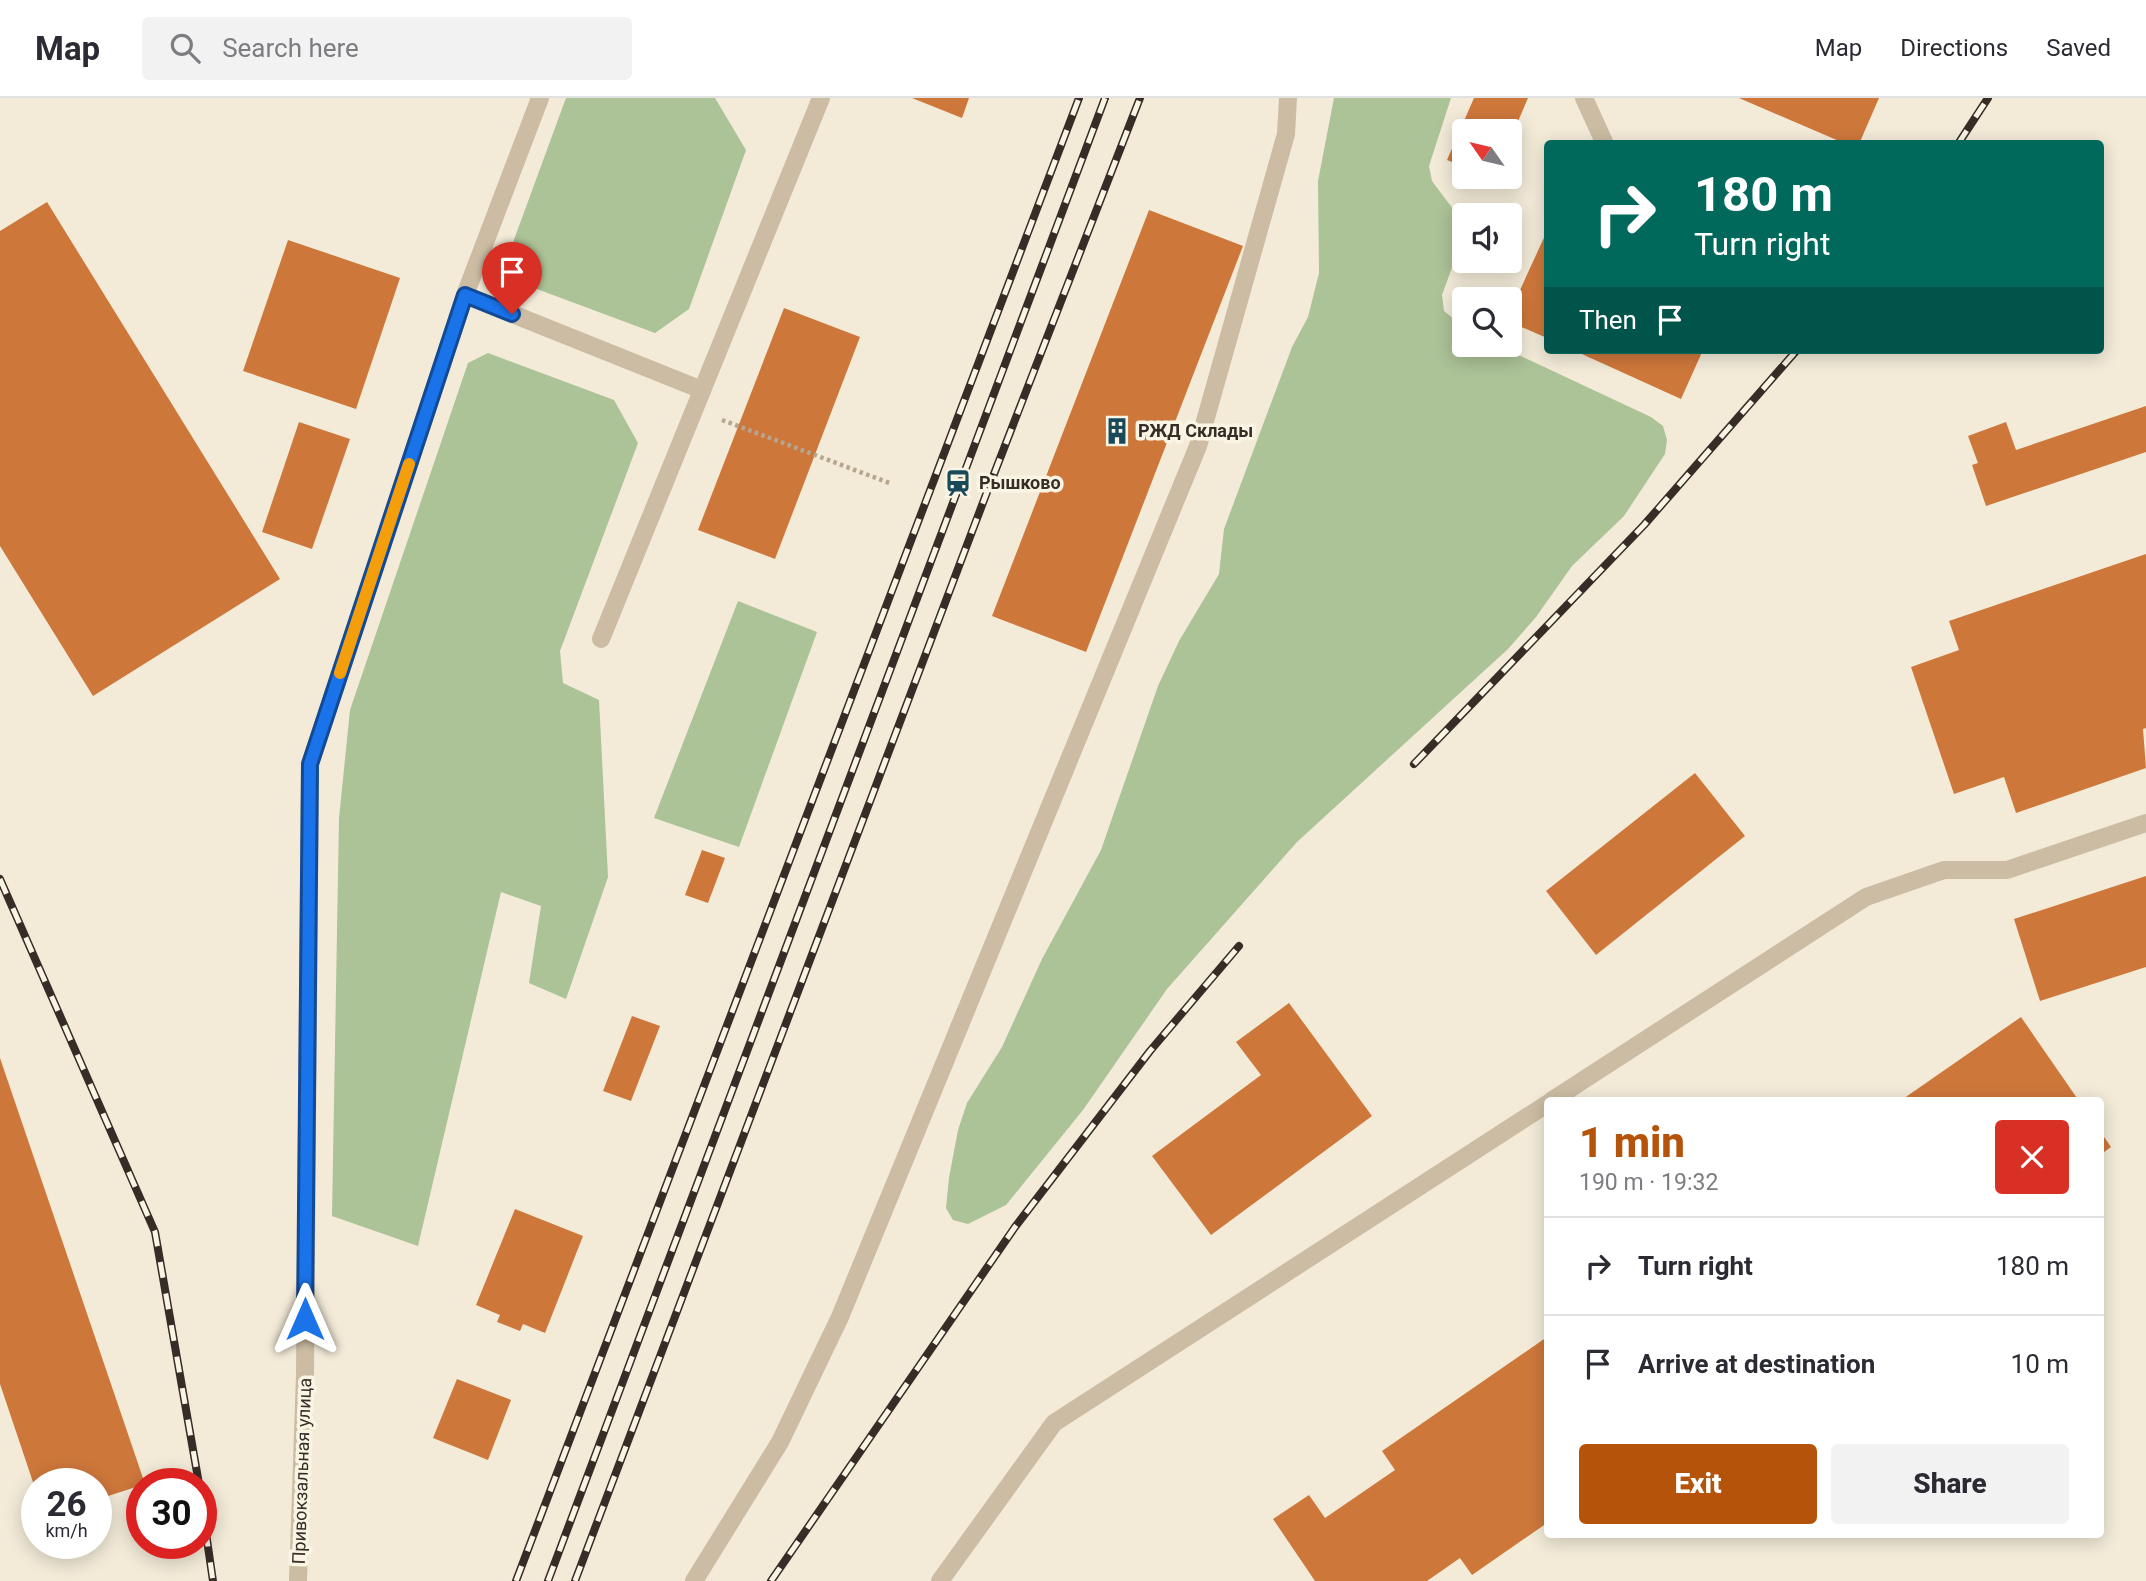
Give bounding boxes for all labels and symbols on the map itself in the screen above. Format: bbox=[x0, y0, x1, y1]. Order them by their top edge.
north arrow bbox=[1452, 119, 1522, 189]
pin bbox=[482, 242, 542, 314]
building icon: РЖД Склады bbox=[1102, 416, 1132, 446]
place label: РЖД Склады bbox=[1138, 420, 1253, 441]
station icon: Рышково bbox=[943, 468, 973, 498]
place label: Рышково bbox=[979, 472, 1061, 493]
position arrow bbox=[268, 1282, 342, 1356]
street label: Привокзальная улица bbox=[288, 1377, 315, 1565]
speed limit sign: 30 bbox=[126, 1468, 217, 1559]

